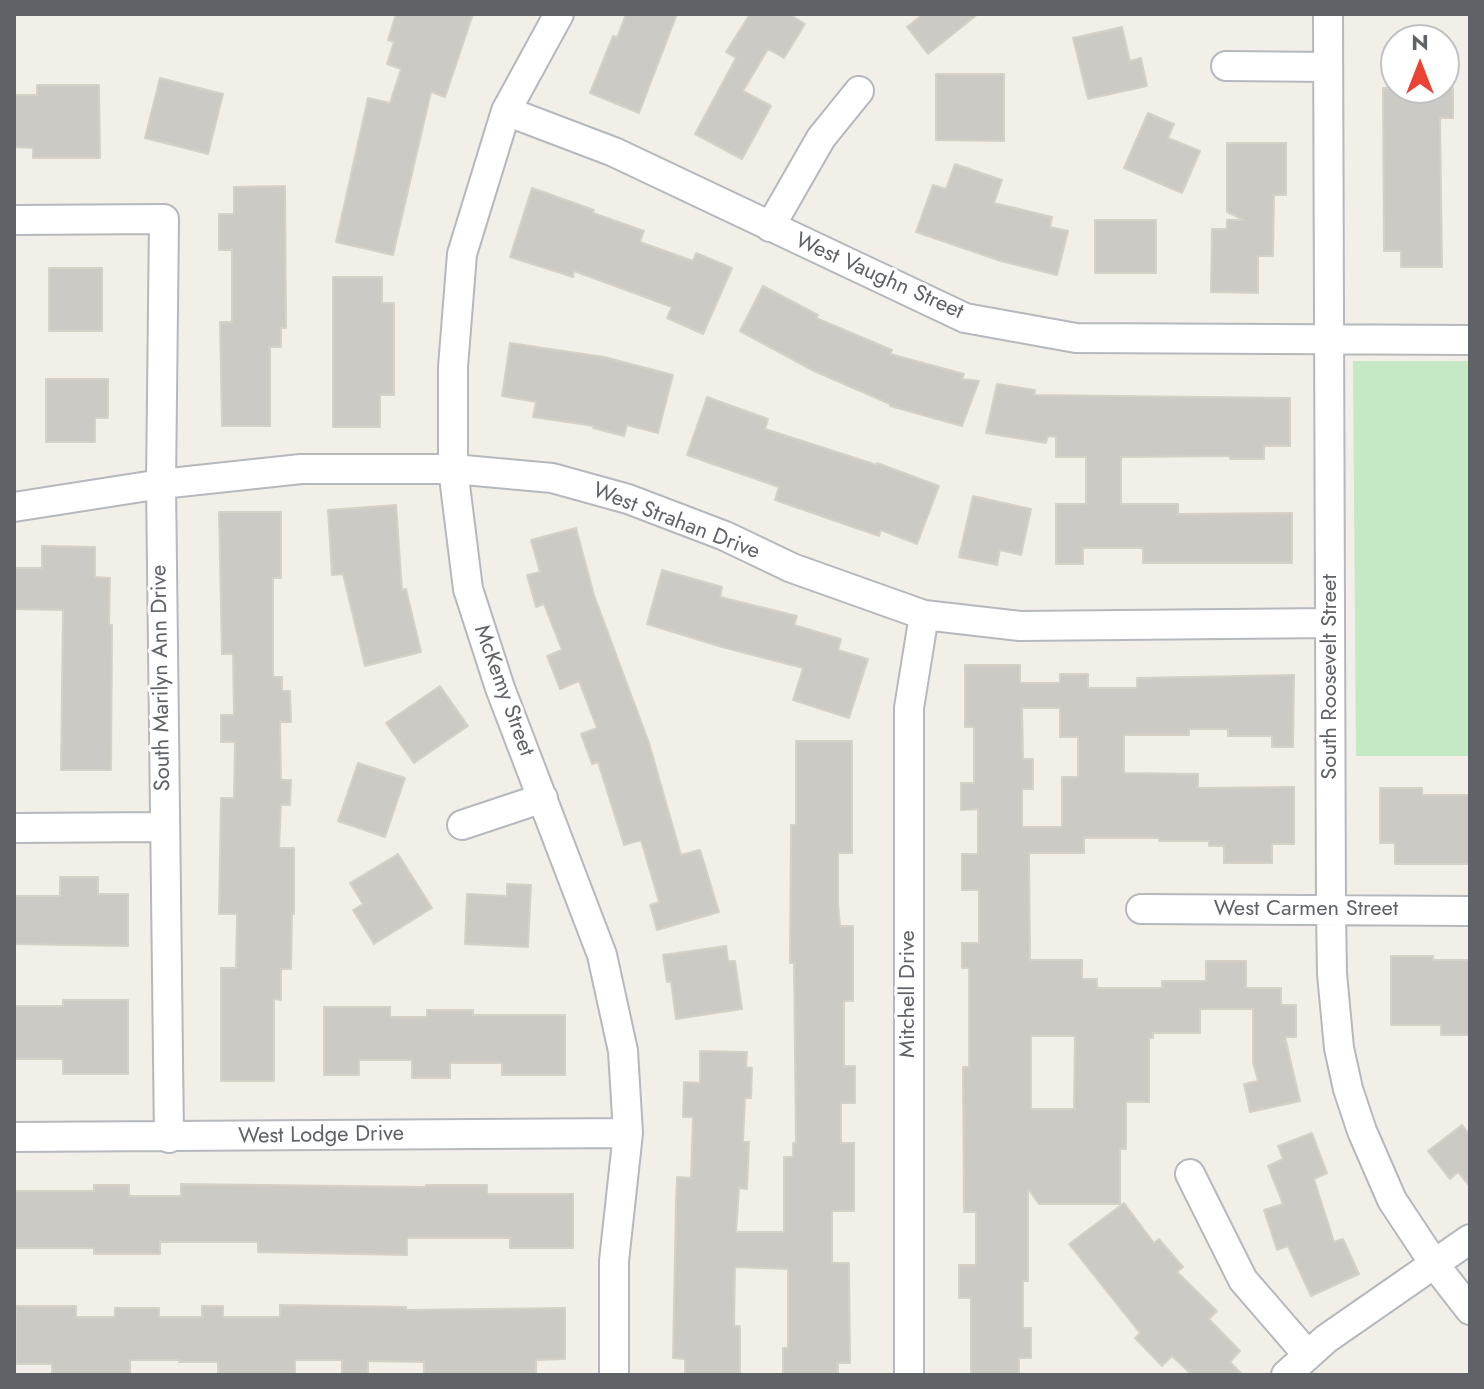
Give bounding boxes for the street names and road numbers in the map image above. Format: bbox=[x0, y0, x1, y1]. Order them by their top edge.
street label: West Vaughn Street bbox=[791, 228, 967, 326]
street label: West Strahan Drive bbox=[589, 478, 763, 566]
street label: South Marilyn Ann Drive bbox=[147, 564, 177, 792]
street label: South Roosevelt Street bbox=[1318, 574, 1344, 780]
street label: McKemy Street bbox=[467, 622, 539, 760]
street label: West Carmen Street bbox=[1214, 897, 1398, 923]
street label: Mitchell Drive bbox=[896, 930, 922, 1058]
street label: West Lodge Drive bbox=[238, 1121, 404, 1151]

